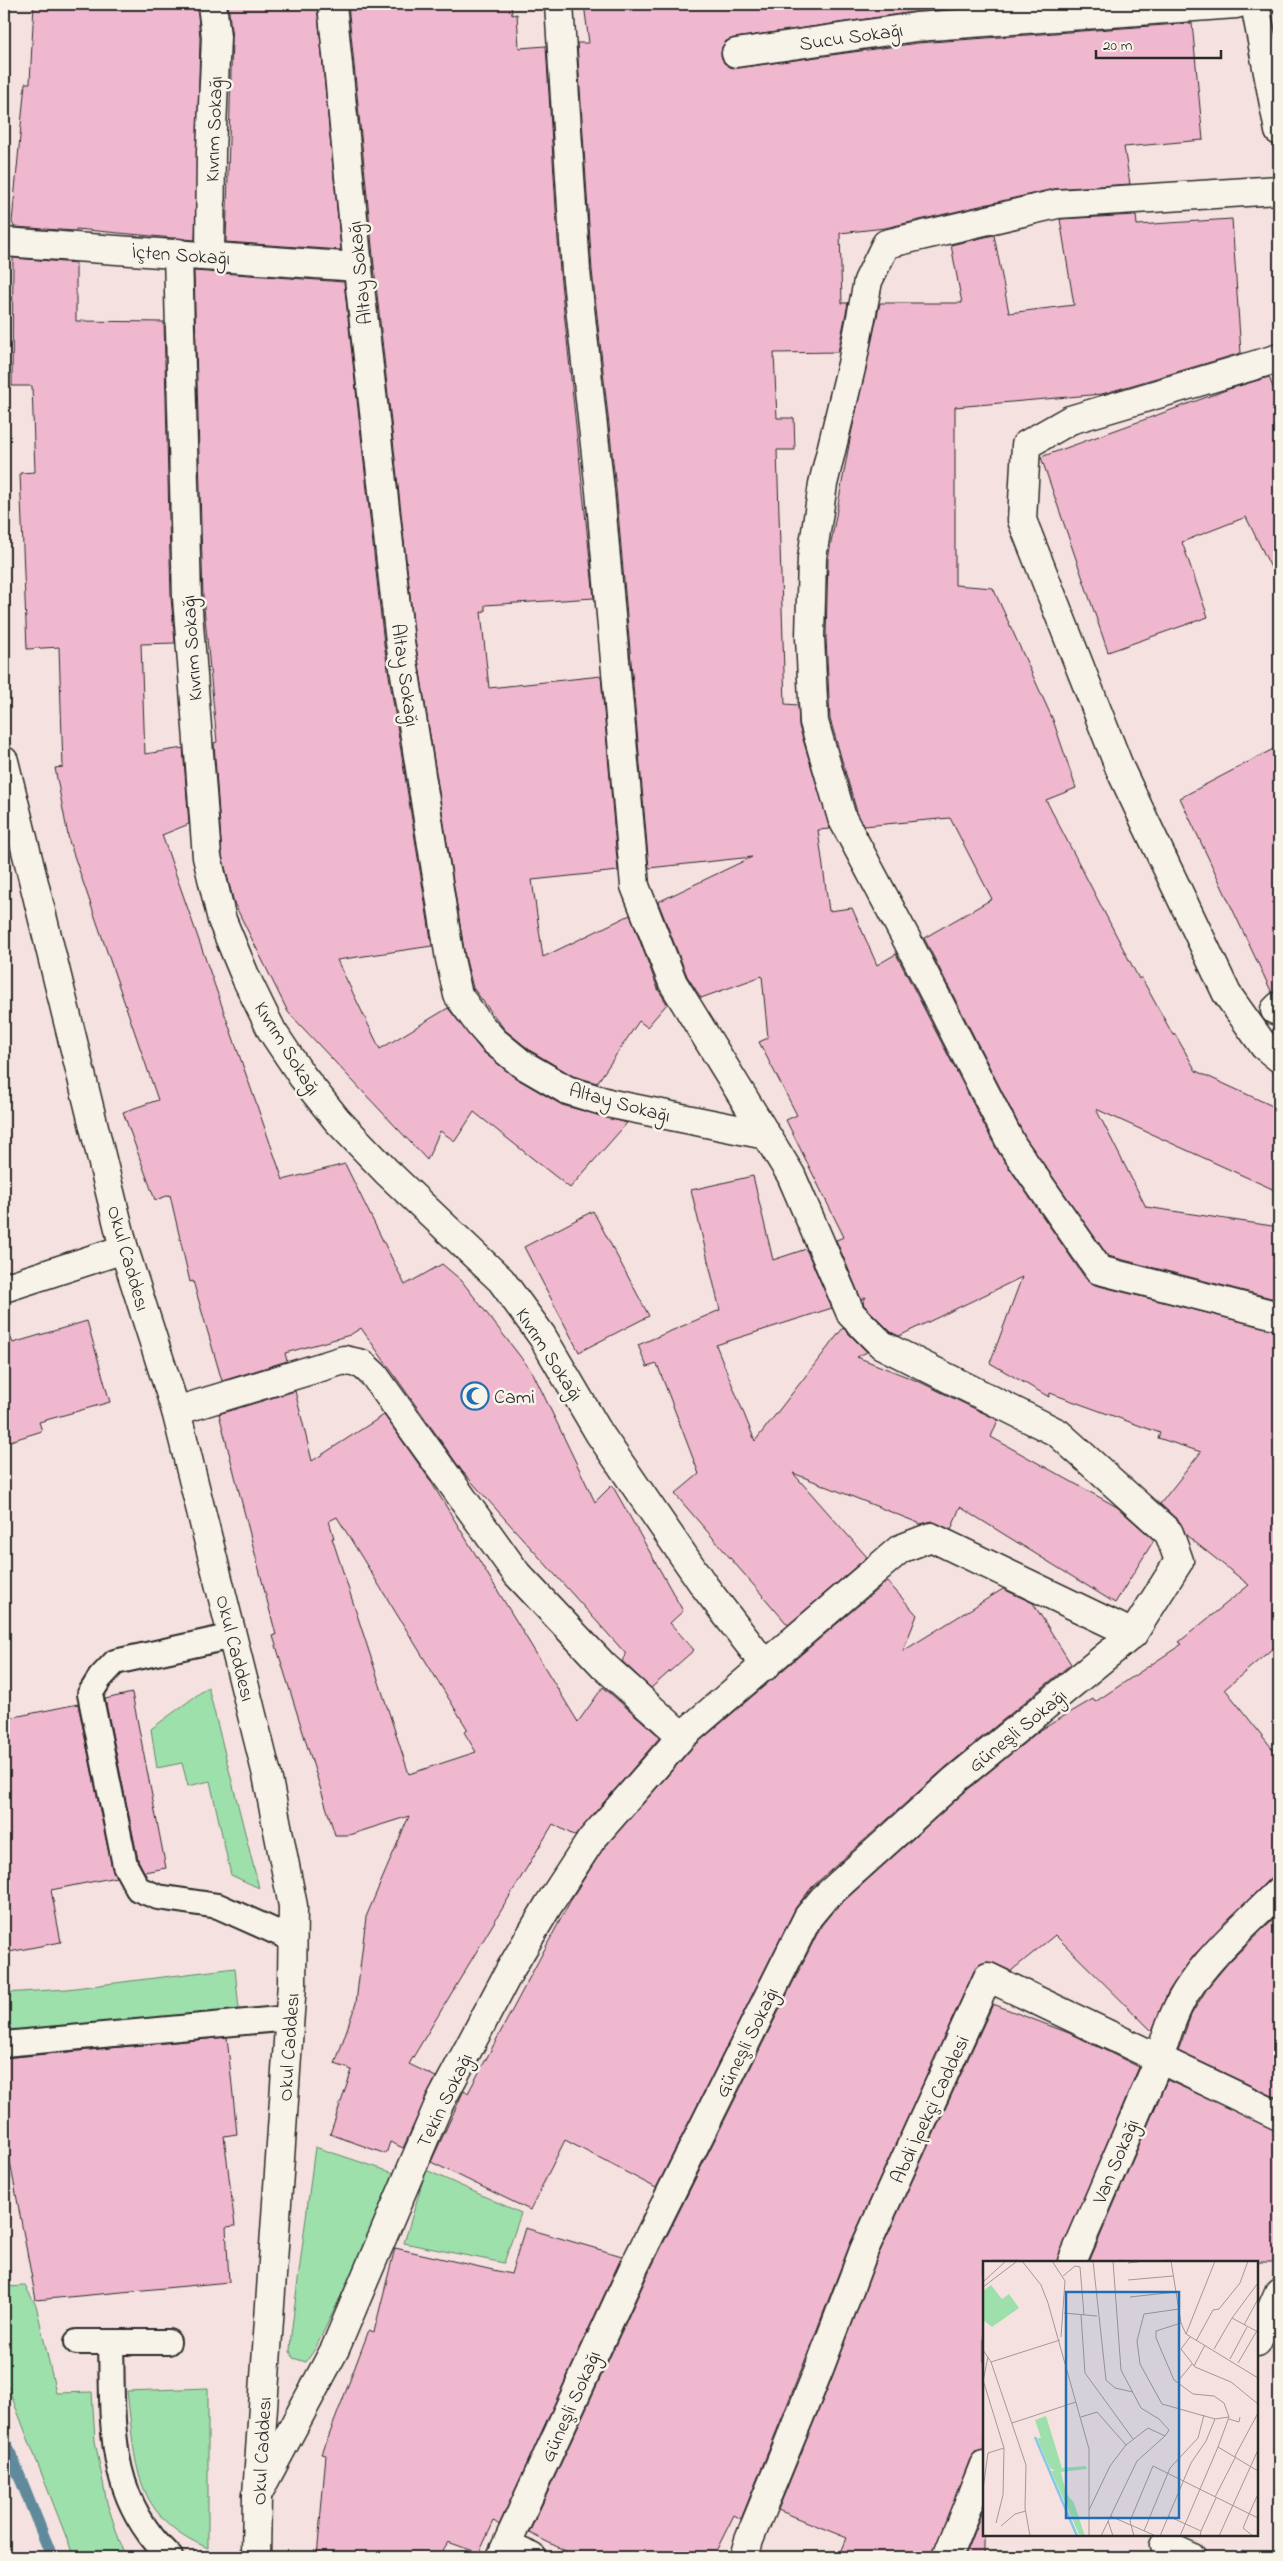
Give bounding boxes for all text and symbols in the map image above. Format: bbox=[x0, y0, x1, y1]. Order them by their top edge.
street label: Sucu Sokağı bbox=[798, 17, 905, 61]
scale bar bbox=[1096, 28, 1220, 60]
text: 20 m bbox=[1103, 35, 1133, 57]
street label: Kıvrım Sokağı bbox=[199, 76, 233, 183]
street label: Altay Sokağı bbox=[342, 219, 382, 326]
street label: İçten Sokağı bbox=[130, 239, 231, 275]
street label: Kıvrım Sokağı bbox=[175, 594, 213, 702]
street label: Altay Sokağı bbox=[381, 622, 425, 729]
street label: Kıvrım Sokağı bbox=[245, 997, 326, 1103]
street label: Altay Sokağı bbox=[565, 1077, 673, 1133]
street label: Okul Caddesı bbox=[98, 1202, 156, 1315]
street label: Kıvrım Sokağı bbox=[506, 1303, 589, 1408]
mosque icon: Cami bbox=[460, 1381, 490, 1411]
place label: Cami bbox=[494, 1384, 535, 1413]
street label: Okul Caddesı bbox=[206, 1592, 261, 1705]
street label: Güneşli Sokağı bbox=[963, 1683, 1075, 1782]
street label: Güneşli Sokağı bbox=[709, 1983, 788, 2104]
street label: Okul Caddesı bbox=[272, 1992, 309, 2102]
street label: Abdi İpekçi Caddesi bbox=[884, 2031, 978, 2189]
street label: Tekin Sokağı bbox=[411, 2049, 483, 2154]
street label: Van Sokağı bbox=[1086, 2115, 1149, 2210]
inset map bbox=[983, 2261, 1258, 2536]
street label: Güneşli Sokağı bbox=[535, 2346, 611, 2468]
street label: Okul Caddesı bbox=[246, 2396, 281, 2506]

